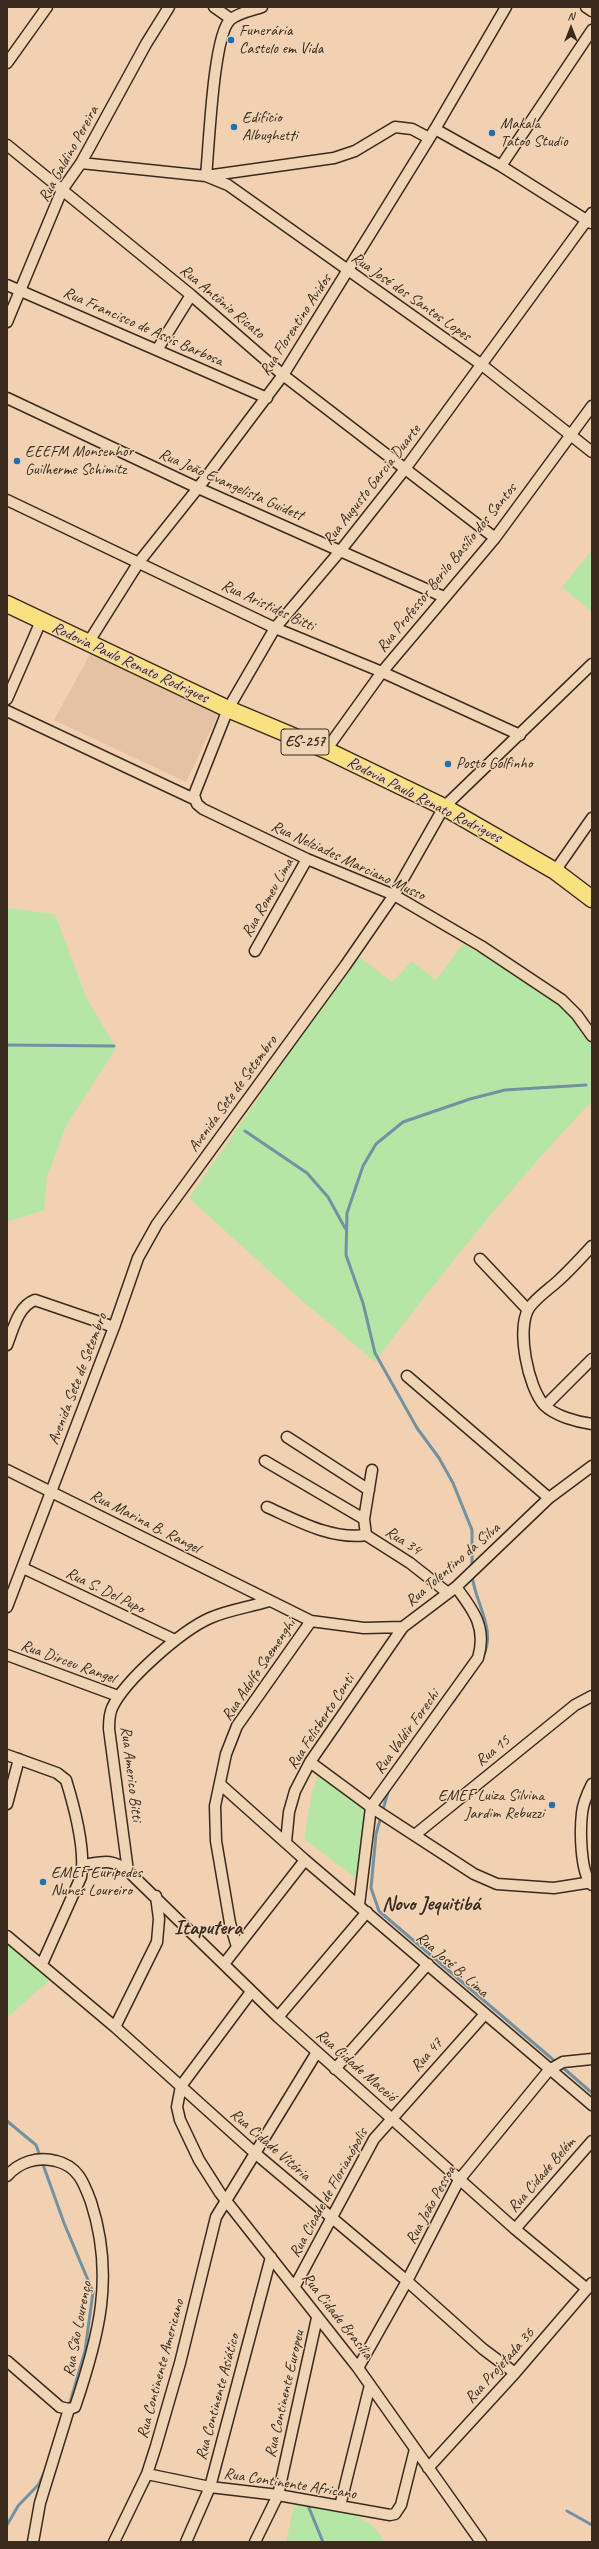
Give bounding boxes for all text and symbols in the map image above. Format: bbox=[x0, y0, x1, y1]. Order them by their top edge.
north arrow bbox=[551, 8, 591, 48]
text: N bbox=[568, 9, 574, 23]
place label: Funerária Castelo em Vida bbox=[239, 21, 323, 59]
marker: Funerária Castelo em Vida bbox=[226, 35, 236, 45]
street label: Rua Galdino Pereira bbox=[35, 103, 103, 205]
place label: Edifício Albughetti bbox=[242, 108, 298, 146]
place label: Makala Tatoo Studio bbox=[500, 114, 568, 152]
marker: Edifício Albughetti bbox=[229, 122, 239, 132]
marker: Makala Tatoo Studio bbox=[487, 128, 497, 138]
street label: Rua José dos Santos Lopes bbox=[347, 248, 475, 346]
street label: Rua Antônio Ricato bbox=[176, 261, 268, 343]
street label: Rua Florentino Avidos bbox=[256, 271, 336, 379]
street label: Rua Francisco de Assis Barbosa bbox=[60, 283, 226, 371]
street label: Rua Augusto Garcia Duarte bbox=[319, 421, 425, 549]
place label: EEEFM Monsenhor Guilherme Schimitz bbox=[25, 442, 133, 480]
street label: Rua João Evangelista Guidett bbox=[156, 445, 306, 525]
marker: EEEFM Monsenhor Guilherme Schimitz bbox=[12, 456, 22, 466]
street label: Rua Professor Berilo Basílio dos Santos bbox=[373, 480, 521, 656]
street label: Rua Aristides Bitti bbox=[218, 576, 318, 636]
street label: Rodovia Paulo Renato Rodrigues bbox=[49, 618, 211, 708]
road number: ES-257 bbox=[281, 729, 329, 755]
street label: Rodovia Paulo Renato Rodrigues bbox=[344, 753, 504, 847]
place label: Posto Golfinho bbox=[456, 754, 532, 774]
marker: Posto Golfinho bbox=[443, 759, 453, 769]
street label: Rua Nelziades Marciano Musso bbox=[268, 817, 428, 905]
street label: Rua Romeu Lima bbox=[238, 855, 298, 941]
street label: Avenida Sete de Setembro bbox=[184, 1032, 282, 1156]
street label: Avenida Sete de Setembro bbox=[44, 1311, 112, 1447]
street label: Rua Marina B. Rangel bbox=[87, 1486, 203, 1558]
street label: Rua Tolentino da Silva bbox=[402, 1519, 504, 1611]
street label: Rua 34 bbox=[382, 1522, 424, 1560]
street label: Rua S. Del Pupo bbox=[63, 1564, 147, 1618]
street label: Rua Adolfo Saemenghi bbox=[218, 1616, 300, 1724]
street label: Rua Dirceu Rangel bbox=[18, 1636, 118, 1688]
street label: Rua Felisberto Conti bbox=[283, 1671, 359, 1773]
street label: Rua Valdir Forechi bbox=[370, 1686, 444, 1778]
street label: Rua Americo Bitti bbox=[116, 1725, 146, 1823]
street label: Rua 15 bbox=[472, 1731, 514, 1771]
place label: EMEF Luiza Silvina Jardim Rebuzzi bbox=[438, 1786, 544, 1824]
marker: EMEF Luiza Silvina Jardim Rebuzzi bbox=[547, 1800, 557, 1810]
place label: EMEF Eurípedes Nunes Loureiro bbox=[51, 1863, 142, 1901]
marker: EMEF Eurípedes Nunes Loureiro bbox=[38, 1877, 48, 1887]
district label: Novo Jequitibá bbox=[382, 1893, 480, 1917]
district label: Itaputera bbox=[174, 1917, 242, 1941]
street label: Rua José B. Lima bbox=[412, 1928, 492, 2002]
street label: Rua Cidade Maceió bbox=[312, 2026, 400, 2106]
street label: Rua 47 bbox=[407, 2034, 447, 2076]
street label: Rua Cidade Vitória bbox=[226, 2105, 314, 2185]
street label: Rua Cicade de Florianópolis bbox=[286, 2125, 372, 2261]
street label: Rua Cidade Belém bbox=[504, 2133, 580, 2217]
street label: Rua João Pessoa bbox=[402, 2162, 460, 2248]
street label: Rua Cidade Brasília bbox=[297, 2269, 377, 2363]
street label: Rua São Lourenço bbox=[59, 2280, 97, 2378]
street label: Rua Continente Americano bbox=[133, 2297, 189, 2441]
street label: Rua Projetada 36 bbox=[461, 2324, 539, 2408]
street label: Rua Continente Europeu bbox=[261, 2329, 309, 2459]
street label: Rua Continente Asiático bbox=[192, 2332, 244, 2462]
street label: Rua Continente Africano bbox=[222, 2464, 358, 2504]

